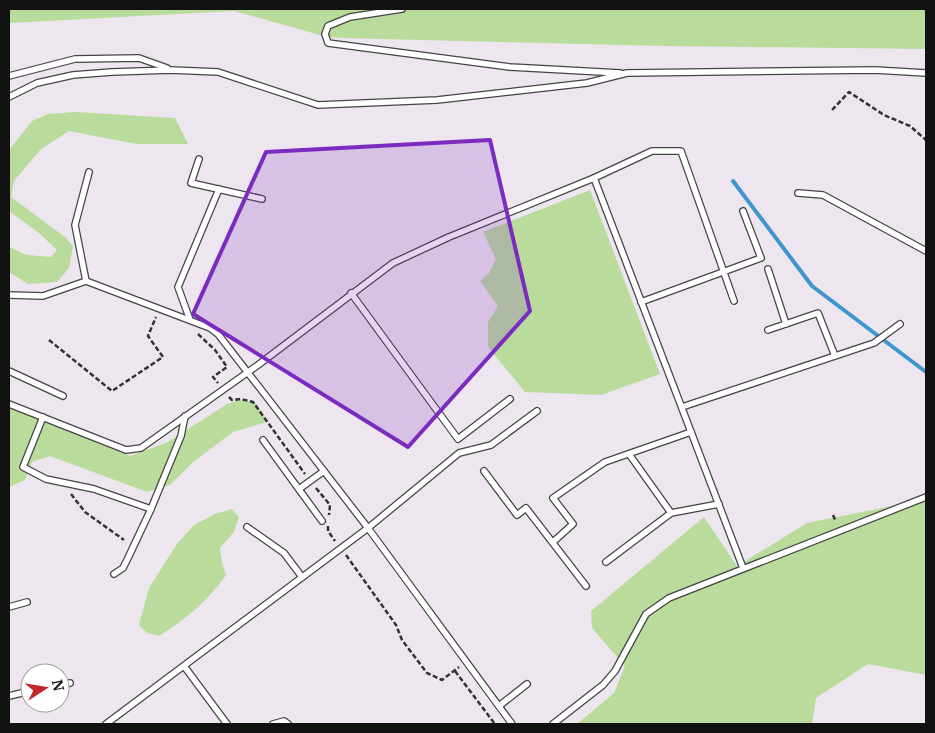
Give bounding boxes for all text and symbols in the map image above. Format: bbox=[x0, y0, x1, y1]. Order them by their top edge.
north arrow bbox=[20, 663, 70, 713]
text: N bbox=[48, 678, 68, 693]

